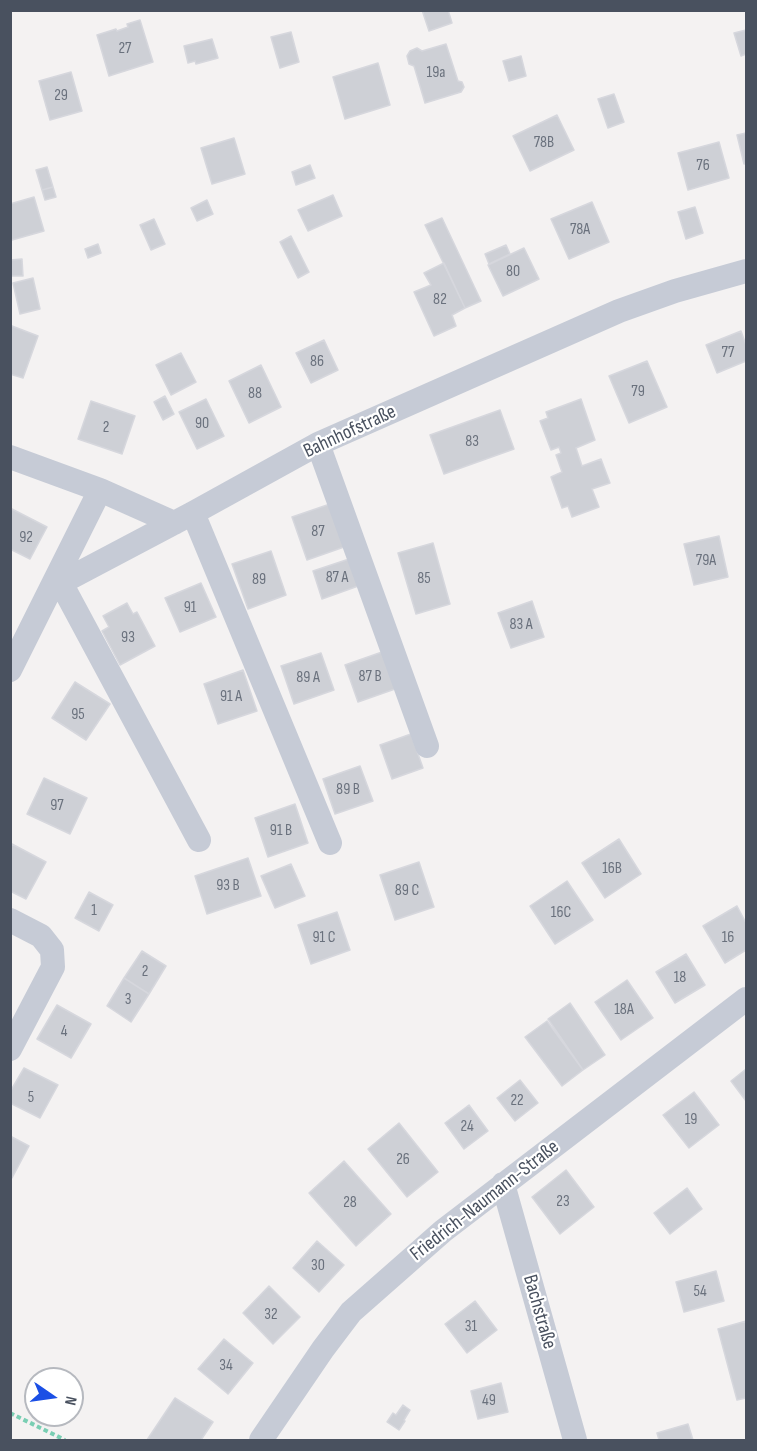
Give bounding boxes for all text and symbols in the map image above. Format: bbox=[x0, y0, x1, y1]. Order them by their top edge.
house number: 27 bbox=[118, 39, 132, 59]
house number: 19a bbox=[427, 63, 445, 83]
house number: 29 bbox=[54, 86, 68, 106]
house number: 78B bbox=[534, 133, 554, 153]
house number: 76 bbox=[696, 156, 710, 176]
house number: 78A bbox=[570, 220, 590, 240]
house number: 80 bbox=[506, 262, 520, 282]
house number: 82 bbox=[433, 290, 447, 310]
house number: 77 bbox=[722, 343, 734, 363]
house number: 86 bbox=[310, 352, 324, 372]
house number: 79 bbox=[631, 382, 645, 402]
house number: 88 bbox=[248, 384, 262, 404]
street label: Bahnhofstraße bbox=[300, 400, 400, 464]
house number: 90 bbox=[195, 414, 209, 434]
house number: 2 bbox=[103, 418, 109, 438]
house number: 83 bbox=[465, 432, 479, 452]
house number: 87 bbox=[311, 522, 325, 542]
house number: 92 bbox=[19, 528, 33, 548]
house number: 79A bbox=[696, 551, 716, 571]
house number: 87 A bbox=[326, 568, 348, 588]
house number: 85 bbox=[417, 569, 431, 589]
house number: 89 bbox=[252, 570, 266, 590]
house number: 91 bbox=[184, 598, 196, 618]
house number: 83 A bbox=[509, 615, 533, 635]
house number: 93 bbox=[121, 628, 135, 648]
house number: 87 B bbox=[358, 667, 382, 687]
house number: 89 A bbox=[296, 668, 320, 688]
house number: 91 A bbox=[220, 687, 242, 707]
house number: 95 bbox=[71, 705, 85, 725]
house number: 89 B bbox=[336, 780, 360, 800]
house number: 97 bbox=[50, 796, 64, 816]
house number: 91 B bbox=[270, 821, 292, 841]
house number: 16B bbox=[602, 859, 622, 879]
house number: 93 B bbox=[216, 876, 240, 896]
house number: 89 C bbox=[395, 881, 419, 901]
house number: 1 bbox=[91, 901, 97, 921]
house number: 16C bbox=[551, 903, 571, 923]
house number: 91 C bbox=[313, 928, 335, 948]
house number: 16 bbox=[722, 928, 734, 948]
house number: 2 bbox=[142, 962, 148, 982]
house number: 18 bbox=[674, 968, 686, 988]
house number: 3 bbox=[125, 990, 131, 1010]
house number: 18A bbox=[614, 1000, 634, 1020]
house number: 4 bbox=[61, 1022, 67, 1042]
house number: 5 bbox=[28, 1088, 34, 1108]
house number: 22 bbox=[510, 1091, 524, 1111]
house number: 19 bbox=[685, 1110, 697, 1130]
house number: 24 bbox=[460, 1117, 474, 1137]
street label: Friedrich-Naumann-Straße bbox=[406, 1135, 564, 1267]
house number: 26 bbox=[396, 1150, 410, 1170]
house number: 23 bbox=[556, 1192, 570, 1212]
house number: 28 bbox=[343, 1193, 357, 1213]
house number: 30 bbox=[311, 1256, 325, 1276]
street label: Bachstraße bbox=[517, 1272, 561, 1352]
house number: 54 bbox=[693, 1282, 707, 1302]
house number: 32 bbox=[264, 1305, 278, 1325]
house number: 31 bbox=[465, 1317, 477, 1337]
house number: 34 bbox=[219, 1356, 233, 1376]
north arrow bbox=[24, 1367, 84, 1427]
house number: 49 bbox=[482, 1391, 496, 1411]
text: N bbox=[60, 1394, 80, 1407]

